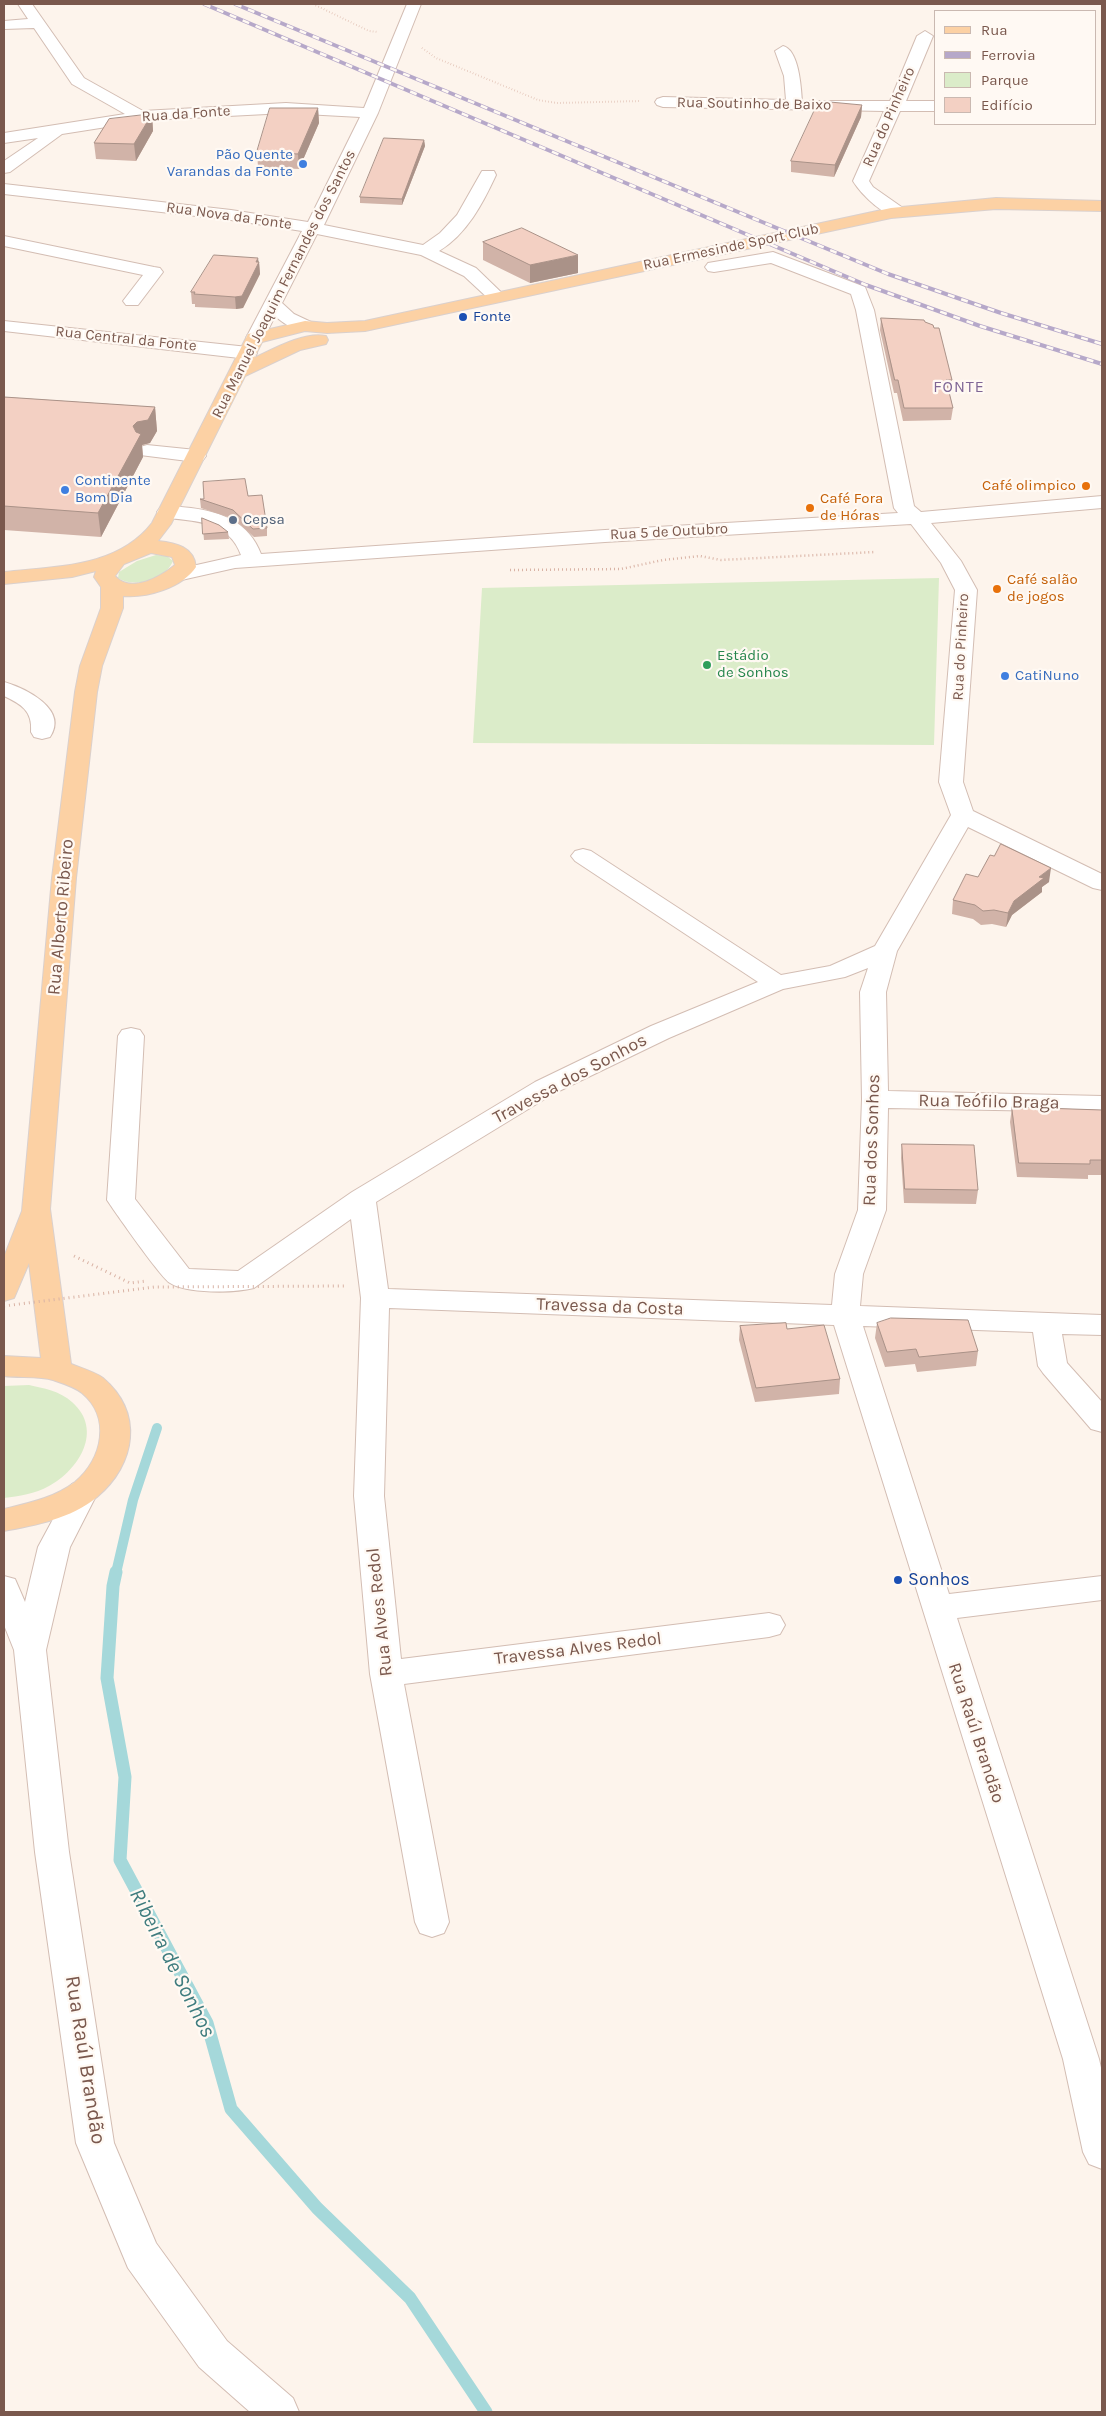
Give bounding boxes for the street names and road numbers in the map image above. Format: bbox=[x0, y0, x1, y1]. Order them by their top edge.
street label: Rua do Pinheiro bbox=[859, 64, 919, 170]
street label: Rua Soutinho de Baixo bbox=[677, 94, 831, 114]
street label: Rua da Fonte bbox=[141, 102, 231, 126]
street label: Rua Manuel Joaquim Fernandes dos Santos bbox=[208, 147, 360, 421]
street label: Rua Nova da Fonte bbox=[165, 198, 293, 234]
street label: Rua Ermesinde Sport Club bbox=[641, 220, 821, 274]
street label: Rua Central da Fonte bbox=[55, 323, 197, 355]
street label: Rua 5 de Outubro bbox=[609, 520, 729, 544]
street label: Rua do Pinheiro bbox=[949, 593, 973, 701]
street label: Rua Alberto Ribeiro bbox=[43, 838, 79, 996]
street label: Travessa dos Sonhos bbox=[489, 1029, 651, 1129]
street label: Rua dos Sonhos bbox=[859, 1074, 885, 1206]
street label: Rua Teófilo Braga bbox=[918, 1090, 1060, 1114]
street label: Travessa da Costa bbox=[536, 1294, 684, 1320]
street label: Rua Alves Redol bbox=[363, 1547, 397, 1677]
street label: Travessa Alves Redol bbox=[493, 1628, 663, 1670]
street label: Rua Raúl Brandão bbox=[943, 1660, 1009, 1806]
street label: Rua Raúl Brandão bbox=[59, 1974, 111, 2146]

